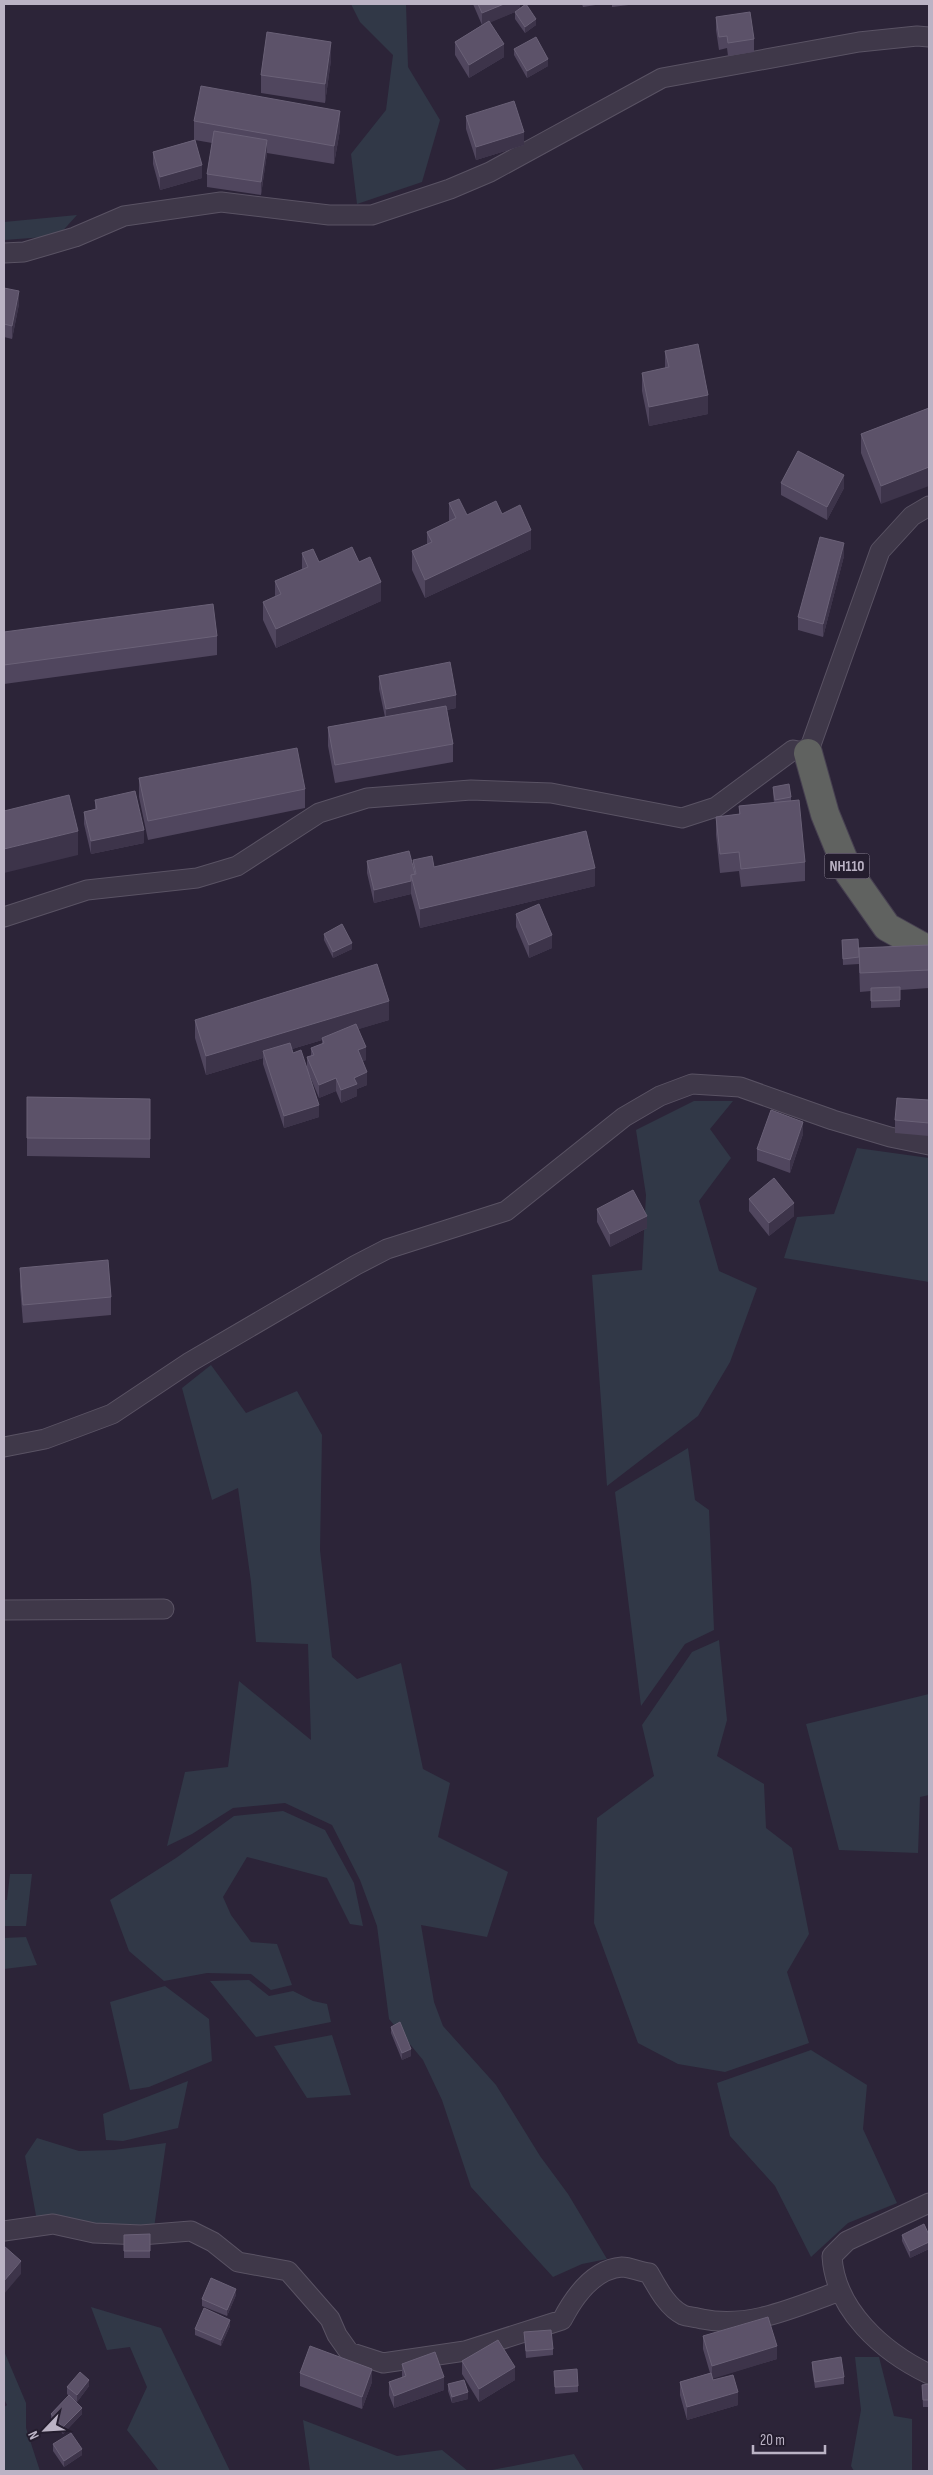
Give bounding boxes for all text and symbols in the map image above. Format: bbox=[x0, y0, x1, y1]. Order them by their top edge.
road number: NH110 bbox=[824, 854, 870, 878]
north arrow bbox=[20, 2405, 70, 2455]
scale bar bbox=[753, 2422, 826, 2454]
text: N bbox=[24, 2428, 43, 2442]
text: 20 m bbox=[760, 2431, 785, 2450]

